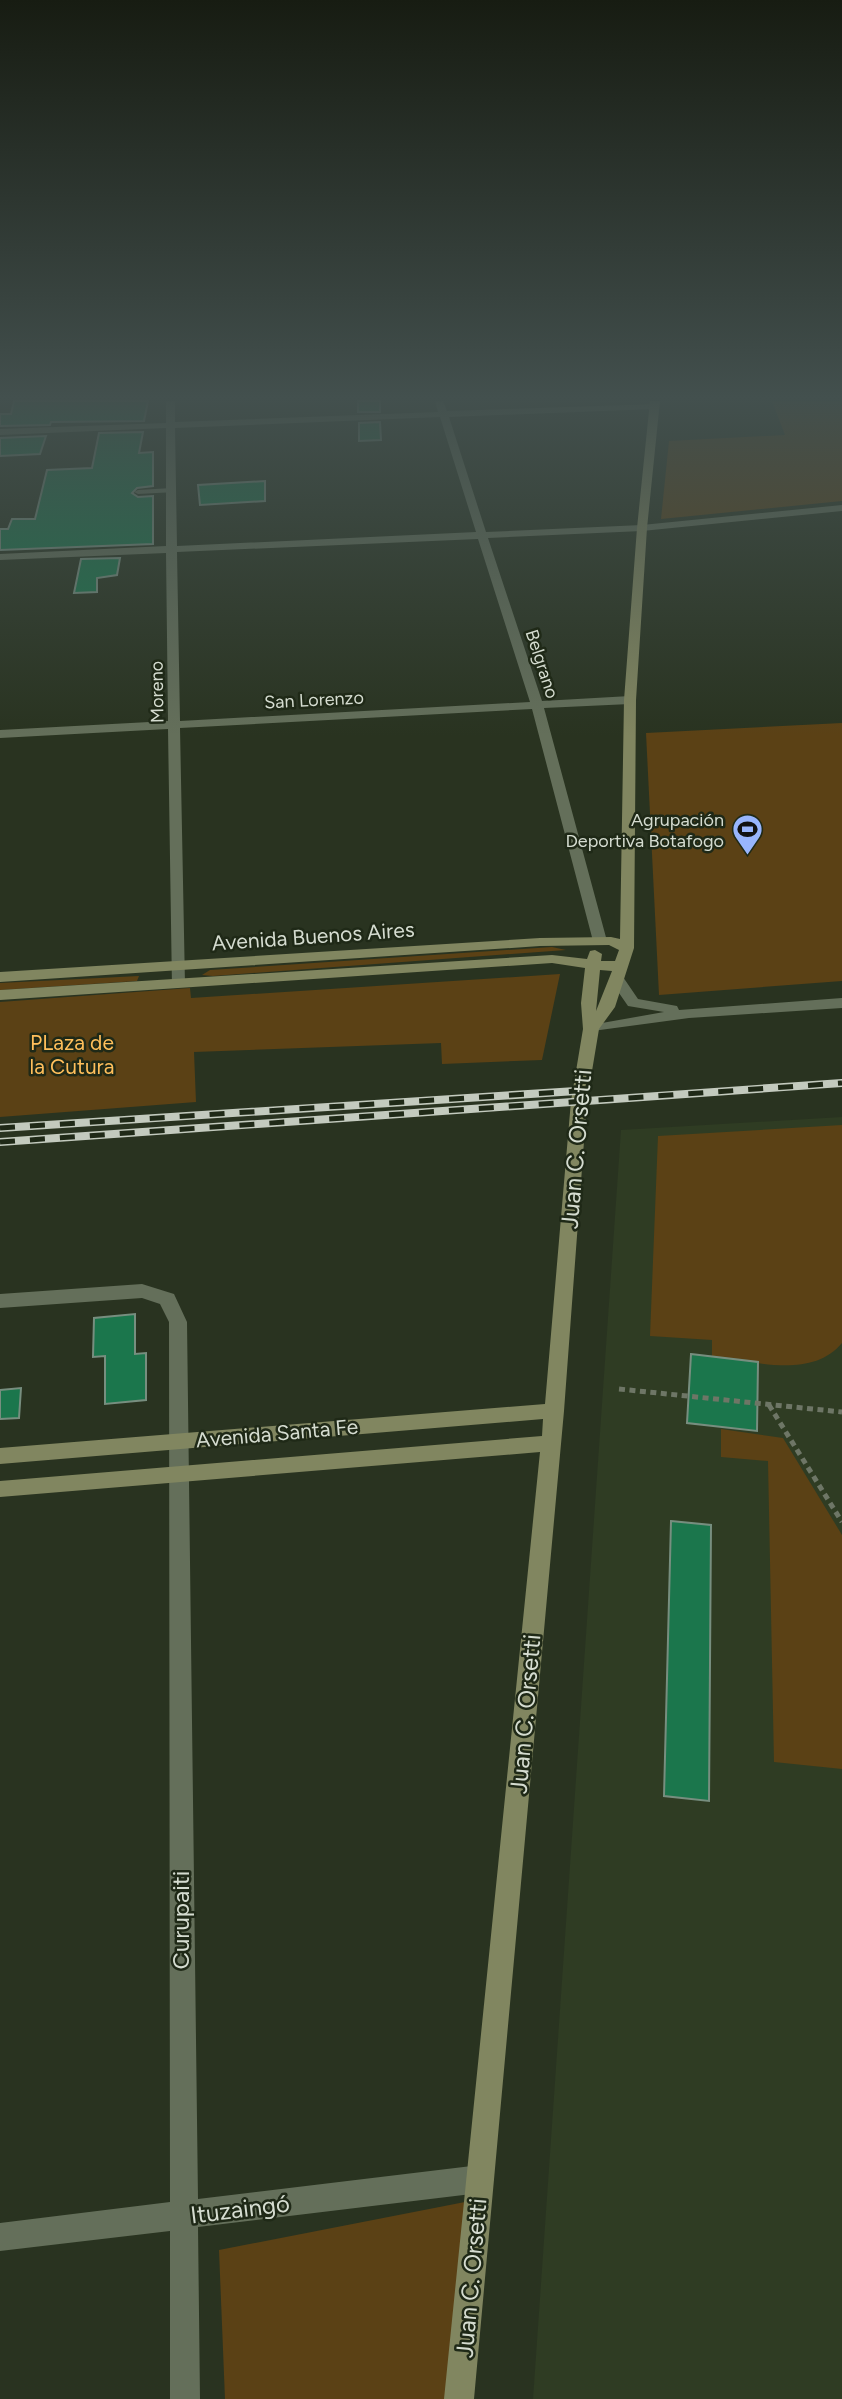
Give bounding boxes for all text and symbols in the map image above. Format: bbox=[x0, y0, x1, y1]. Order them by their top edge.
street label: Belgrano bbox=[521, 627, 563, 701]
street label: Moreno bbox=[145, 661, 169, 723]
street label: San Lorenzo bbox=[264, 686, 364, 714]
place label: Agrupación Deportiva Botafogo bbox=[565, 809, 724, 852]
sports icon: Agrupación Deportiva Botafogo bbox=[730, 813, 764, 857]
street label: Avenida Buenos Aires bbox=[211, 916, 415, 956]
park label: PLaza de la Cutura bbox=[30, 1030, 114, 1079]
street label: Juan C. Orsetti bbox=[555, 1068, 597, 1230]
street label: Avenida Santa Fe bbox=[195, 1413, 359, 1453]
street label: Juan C. Orsetti bbox=[504, 1633, 546, 1795]
street label: Curupaiti bbox=[166, 1871, 195, 1969]
street label: Ituzaingó bbox=[189, 2189, 291, 2229]
street label: Juan C. Orsetti bbox=[450, 2197, 492, 2359]

